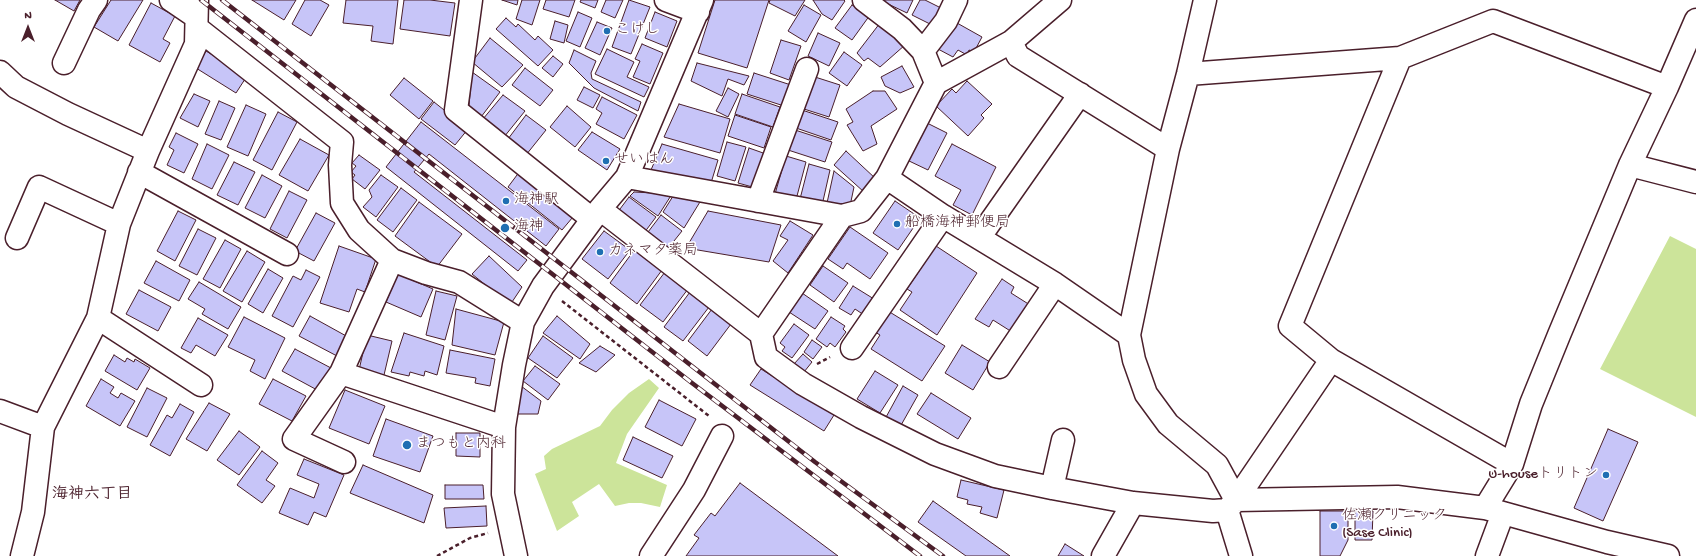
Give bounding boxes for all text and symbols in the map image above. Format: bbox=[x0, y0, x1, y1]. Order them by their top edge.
north arrow bbox=[8, 8, 48, 48]
text: N bbox=[24, 10, 32, 22]
place label: こけし bbox=[615, 22, 660, 40]
marker: こけし bbox=[602, 26, 612, 36]
place label: せいはん bbox=[614, 152, 674, 170]
marker: せいはん bbox=[601, 156, 611, 166]
place label: 海神駅 bbox=[514, 192, 559, 210]
marker: 海神駅 bbox=[501, 196, 511, 206]
place label: 船橋海神郵便局 bbox=[905, 215, 1010, 233]
place label: 海神 bbox=[514, 219, 544, 237]
marker: 船橋海神郵便局 bbox=[892, 219, 902, 229]
marker: 海神 bbox=[499, 222, 511, 234]
place label: カネマタ薬局 bbox=[608, 243, 698, 261]
marker: カネマタ薬局 bbox=[595, 247, 605, 257]
place label: まつもと内科 bbox=[416, 436, 506, 454]
marker: まつもと内科 bbox=[401, 439, 413, 451]
place label: U-houseトリトン bbox=[1488, 466, 1598, 484]
marker: U-houseトリトン bbox=[1601, 470, 1611, 480]
district label: 海神六丁目 bbox=[52, 486, 132, 506]
place label: 佐瀬クリニック (Sase Clinic) bbox=[1342, 508, 1447, 543]
marker: 佐瀬クリニック (Sase Clinic) bbox=[1329, 521, 1339, 531]

